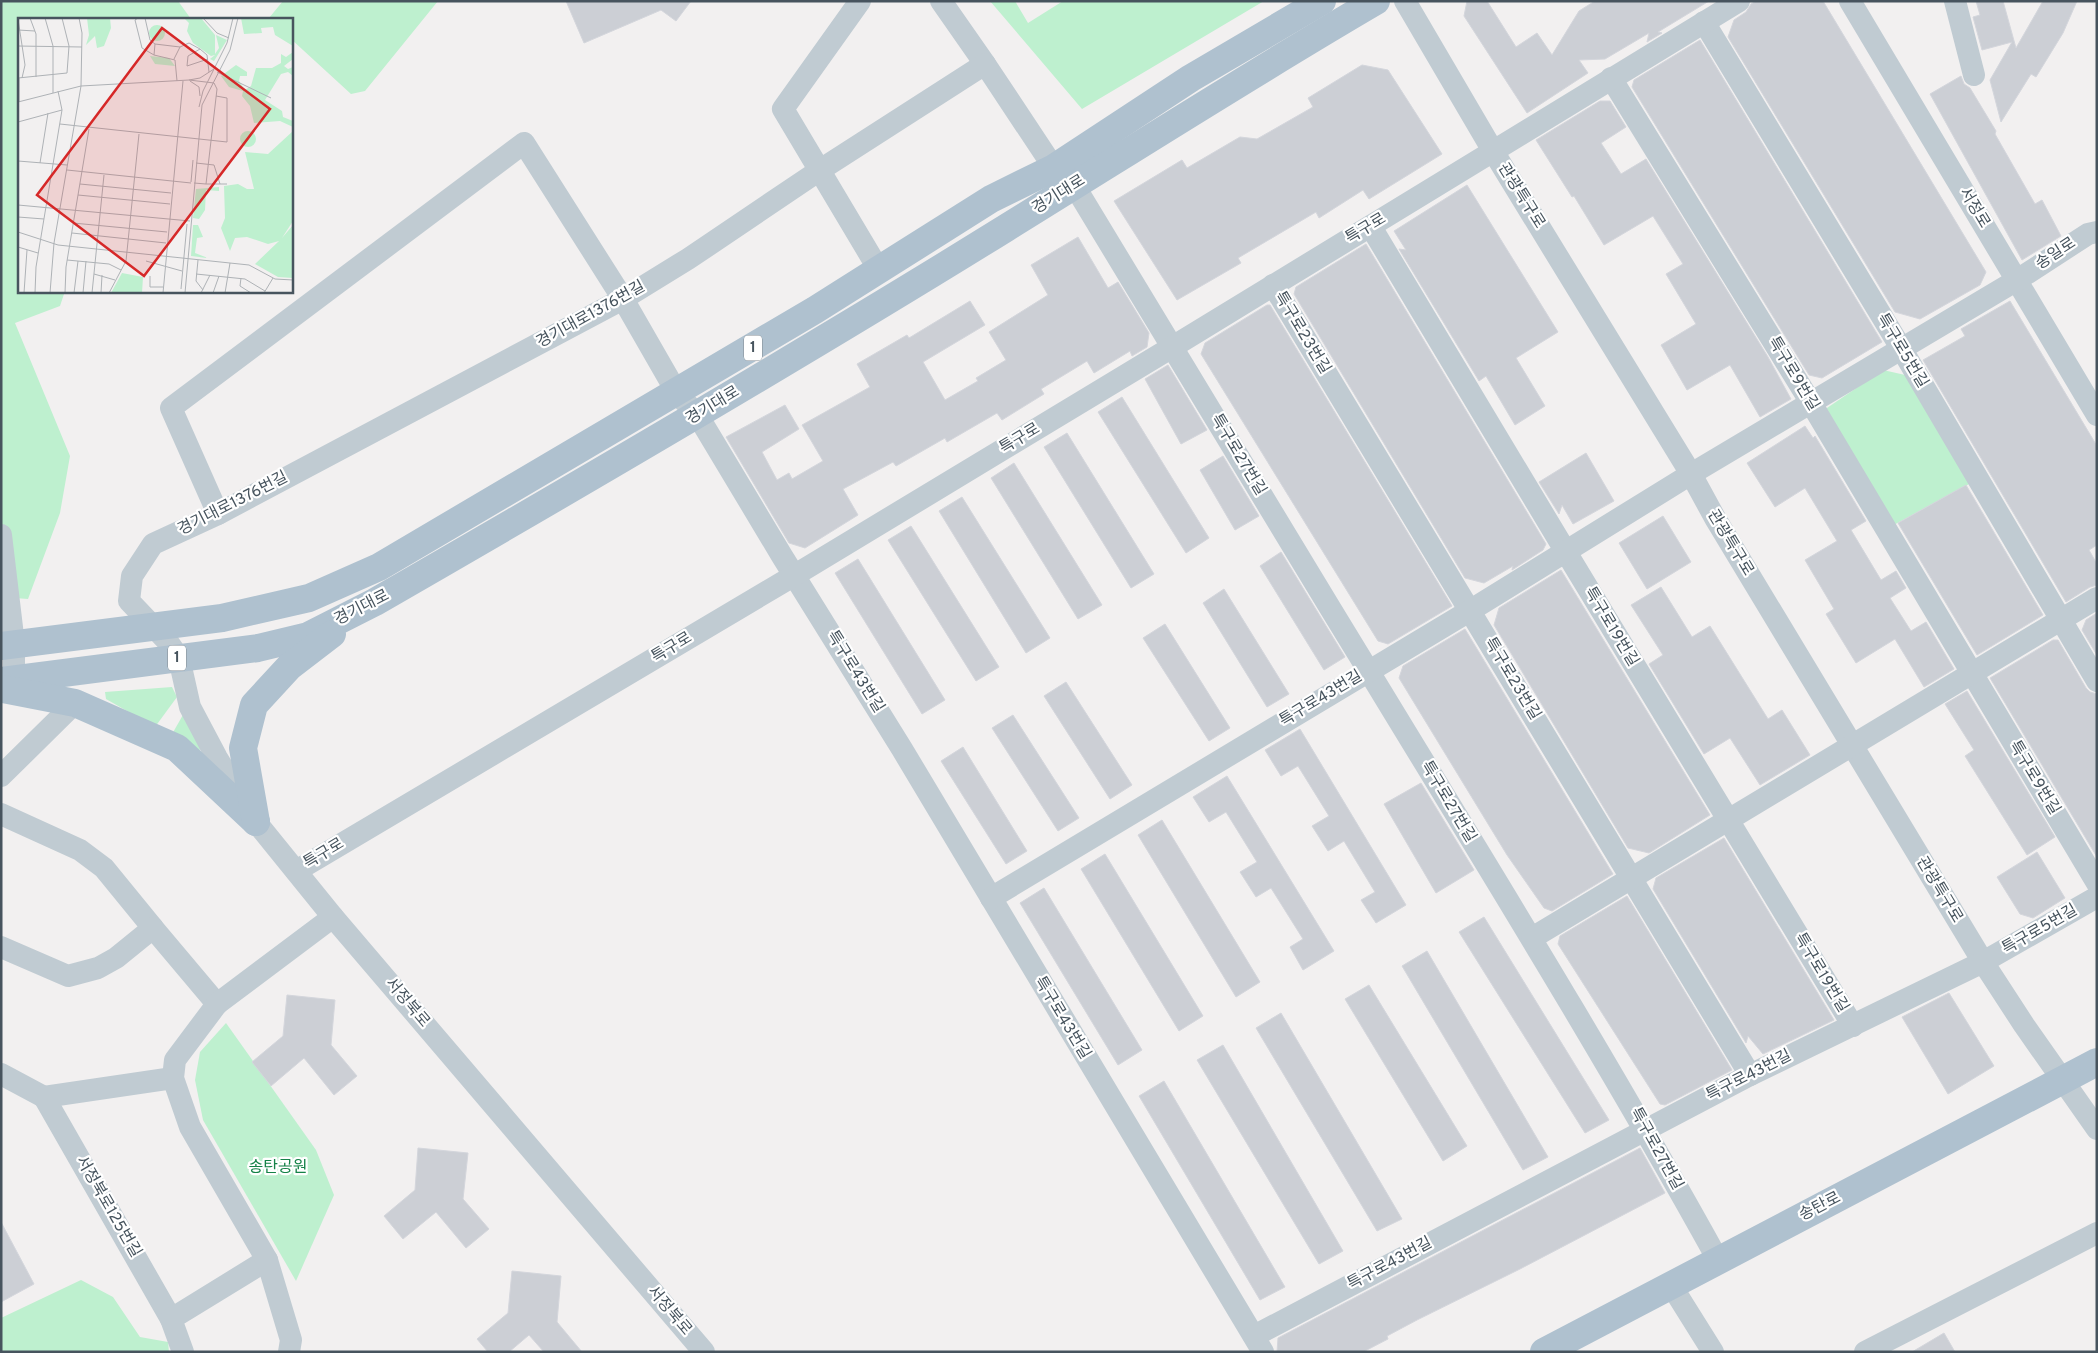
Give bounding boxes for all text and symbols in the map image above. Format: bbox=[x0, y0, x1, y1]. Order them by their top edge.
inset map bbox=[18, 18, 292, 292]
street label: 관광특구로 bbox=[1493, 159, 1549, 233]
street label: 경기대로 bbox=[1029, 171, 1089, 219]
street label: 서정로 bbox=[1954, 184, 1994, 232]
street label: 특구로 bbox=[1342, 209, 1390, 249]
street label: 송일로 bbox=[2032, 233, 2080, 274]
street label: 경기대로1376번길 bbox=[533, 277, 649, 353]
street label: 특구로23번길 bbox=[1269, 288, 1335, 378]
street label: 특구로5번길 bbox=[1872, 310, 1932, 392]
street label: 특구로9번길 bbox=[1763, 333, 1823, 415]
road number: 1 bbox=[744, 336, 762, 360]
street label: 경기대로 bbox=[683, 382, 744, 430]
street label: 특구로27번길 bbox=[1206, 411, 1270, 499]
street label: 특구로 bbox=[996, 419, 1044, 459]
street label: 경기대로1376번길 bbox=[175, 468, 291, 540]
street label: 관광특구로 bbox=[1702, 506, 1758, 580]
street label: 특구로19번길 bbox=[1579, 584, 1643, 670]
street label: 경기대로 bbox=[331, 586, 393, 630]
street label: 특구로43번길 bbox=[822, 627, 888, 717]
street label: 특구로 bbox=[648, 628, 696, 668]
street label: 특구로23번길 bbox=[1479, 634, 1545, 724]
road number: 1 bbox=[168, 646, 186, 670]
street label: 특구로43번길 bbox=[1276, 666, 1366, 732]
street label: 특구로9번길 bbox=[2004, 737, 2064, 819]
street label: 특구로27번길 bbox=[1416, 758, 1480, 846]
street label: 특구로 bbox=[300, 834, 348, 874]
street label: 관광특구로 bbox=[1911, 853, 1967, 927]
street label: 특구로5번길 bbox=[1999, 900, 2081, 960]
street label: 특구로19번길 bbox=[1789, 930, 1853, 1016]
street label: 특구로43번길 bbox=[1029, 973, 1095, 1063]
street label: 서정북로 bbox=[380, 974, 434, 1032]
street label: 특구로43번길 bbox=[1703, 1046, 1795, 1106]
street label: 특구로27번길 bbox=[1625, 1104, 1687, 1194]
street label: 서정북로125번길 bbox=[71, 1153, 145, 1261]
park label: 송탄공원 bbox=[249, 1158, 307, 1178]
street label: 송탄로 bbox=[1796, 1188, 1844, 1226]
street label: 특구로43번길 bbox=[1344, 1233, 1436, 1295]
street label: 서정북로 bbox=[642, 1282, 696, 1340]

